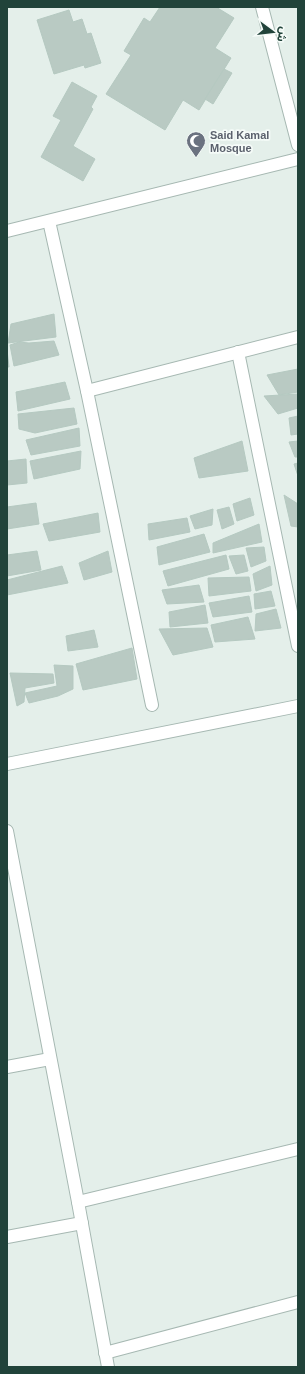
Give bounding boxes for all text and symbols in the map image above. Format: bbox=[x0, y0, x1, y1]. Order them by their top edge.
north arrow bbox=[253, 12, 293, 52]
text: ش bbox=[274, 25, 290, 43]
place label: Said Kamal Mosque bbox=[210, 129, 269, 154]
mosque icon: Said Kamal Mosque bbox=[185, 130, 207, 158]

